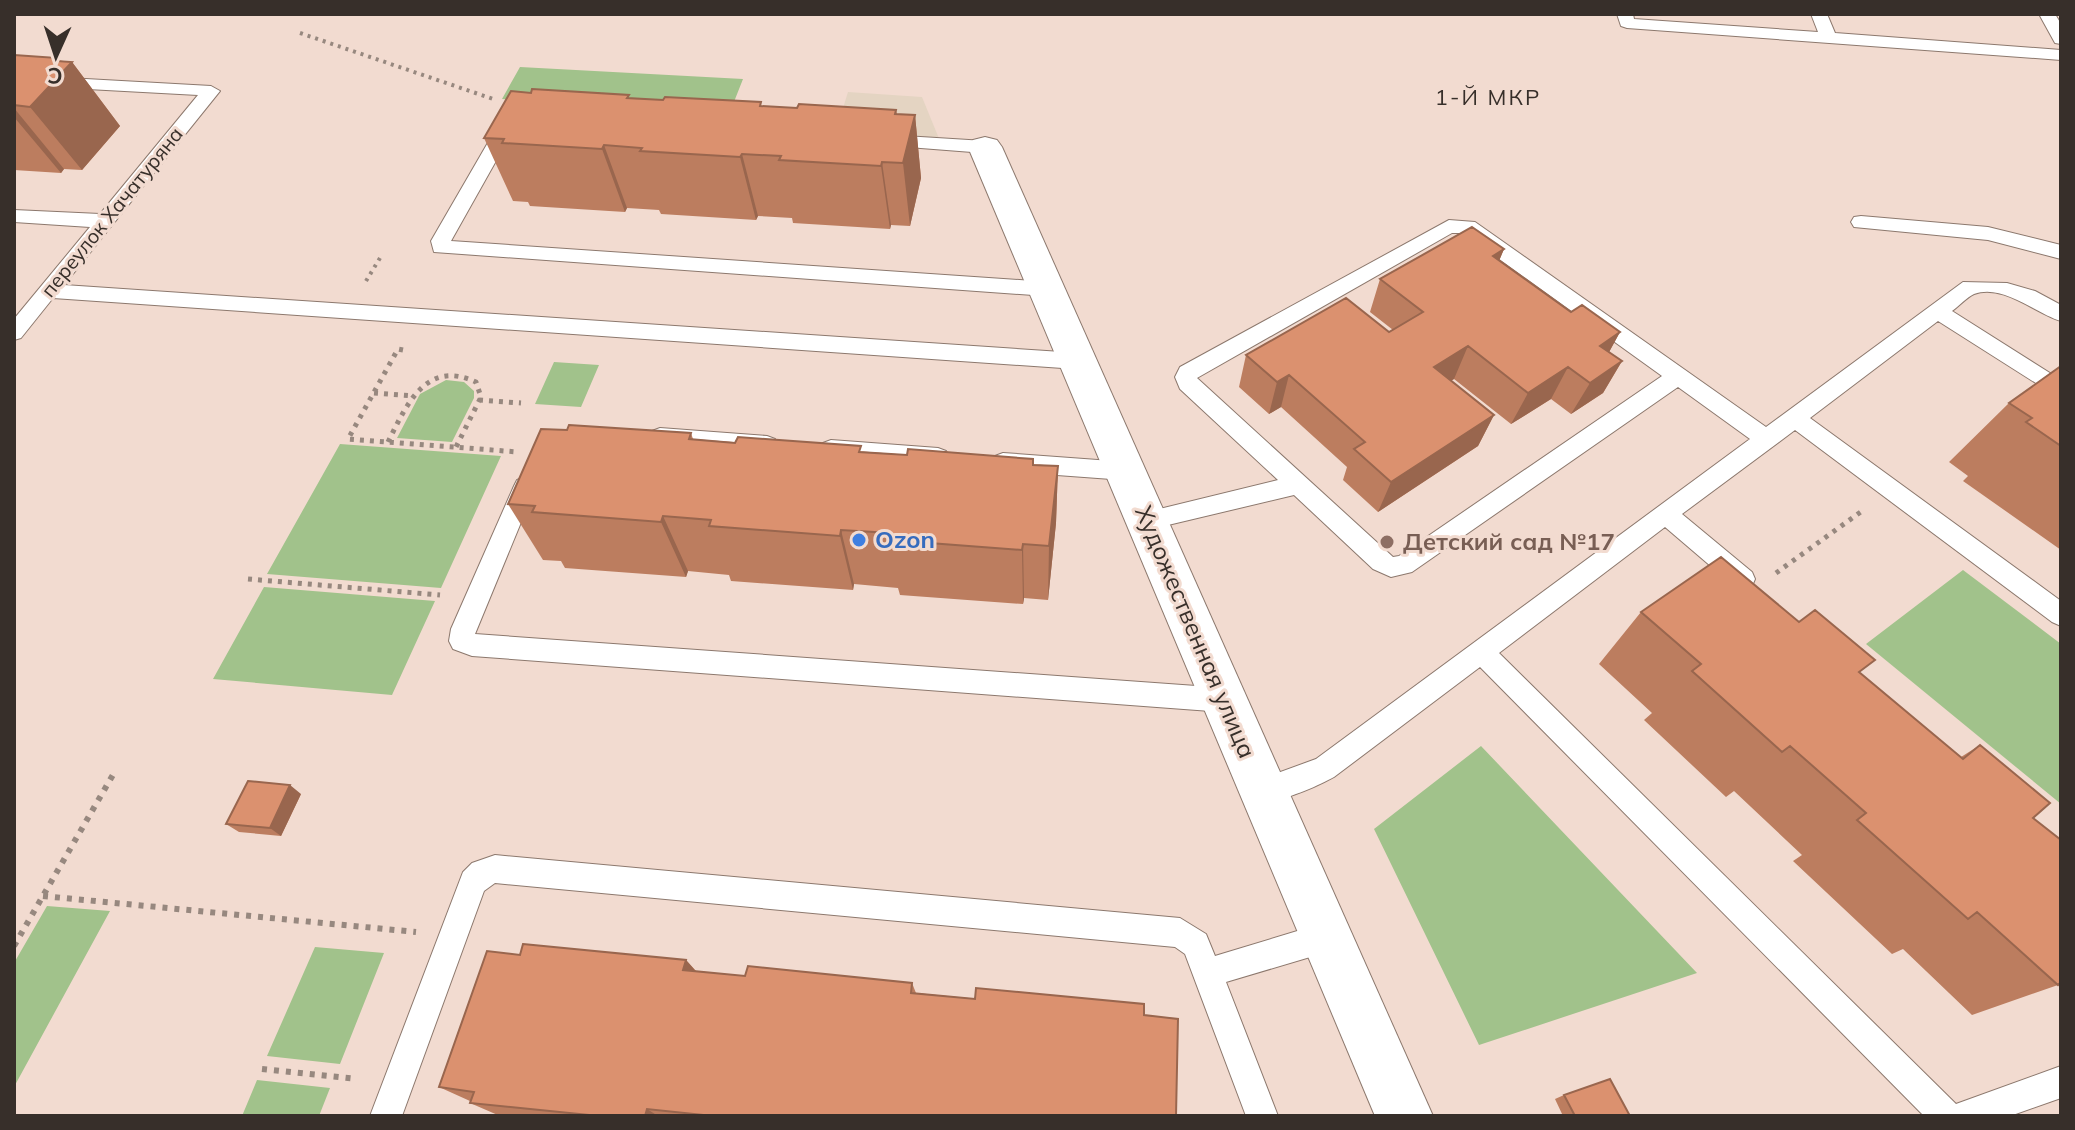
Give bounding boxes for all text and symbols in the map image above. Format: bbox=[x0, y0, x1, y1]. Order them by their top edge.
north arrow bbox=[16, 16, 96, 96]
text: С bbox=[47, 62, 63, 90]
district label: 1-Й МКР bbox=[1435, 83, 1541, 111]
street label: переулок Хачатуряна bbox=[35, 122, 188, 302]
street label: Художественная улица bbox=[1129, 501, 1263, 762]
place label: Ozon bbox=[875, 524, 935, 554]
place label: Детский сад №17 bbox=[1403, 526, 1615, 556]
marker: Ozon bbox=[850, 531, 868, 549]
marker: Детский сад №17 bbox=[1378, 533, 1396, 551]

